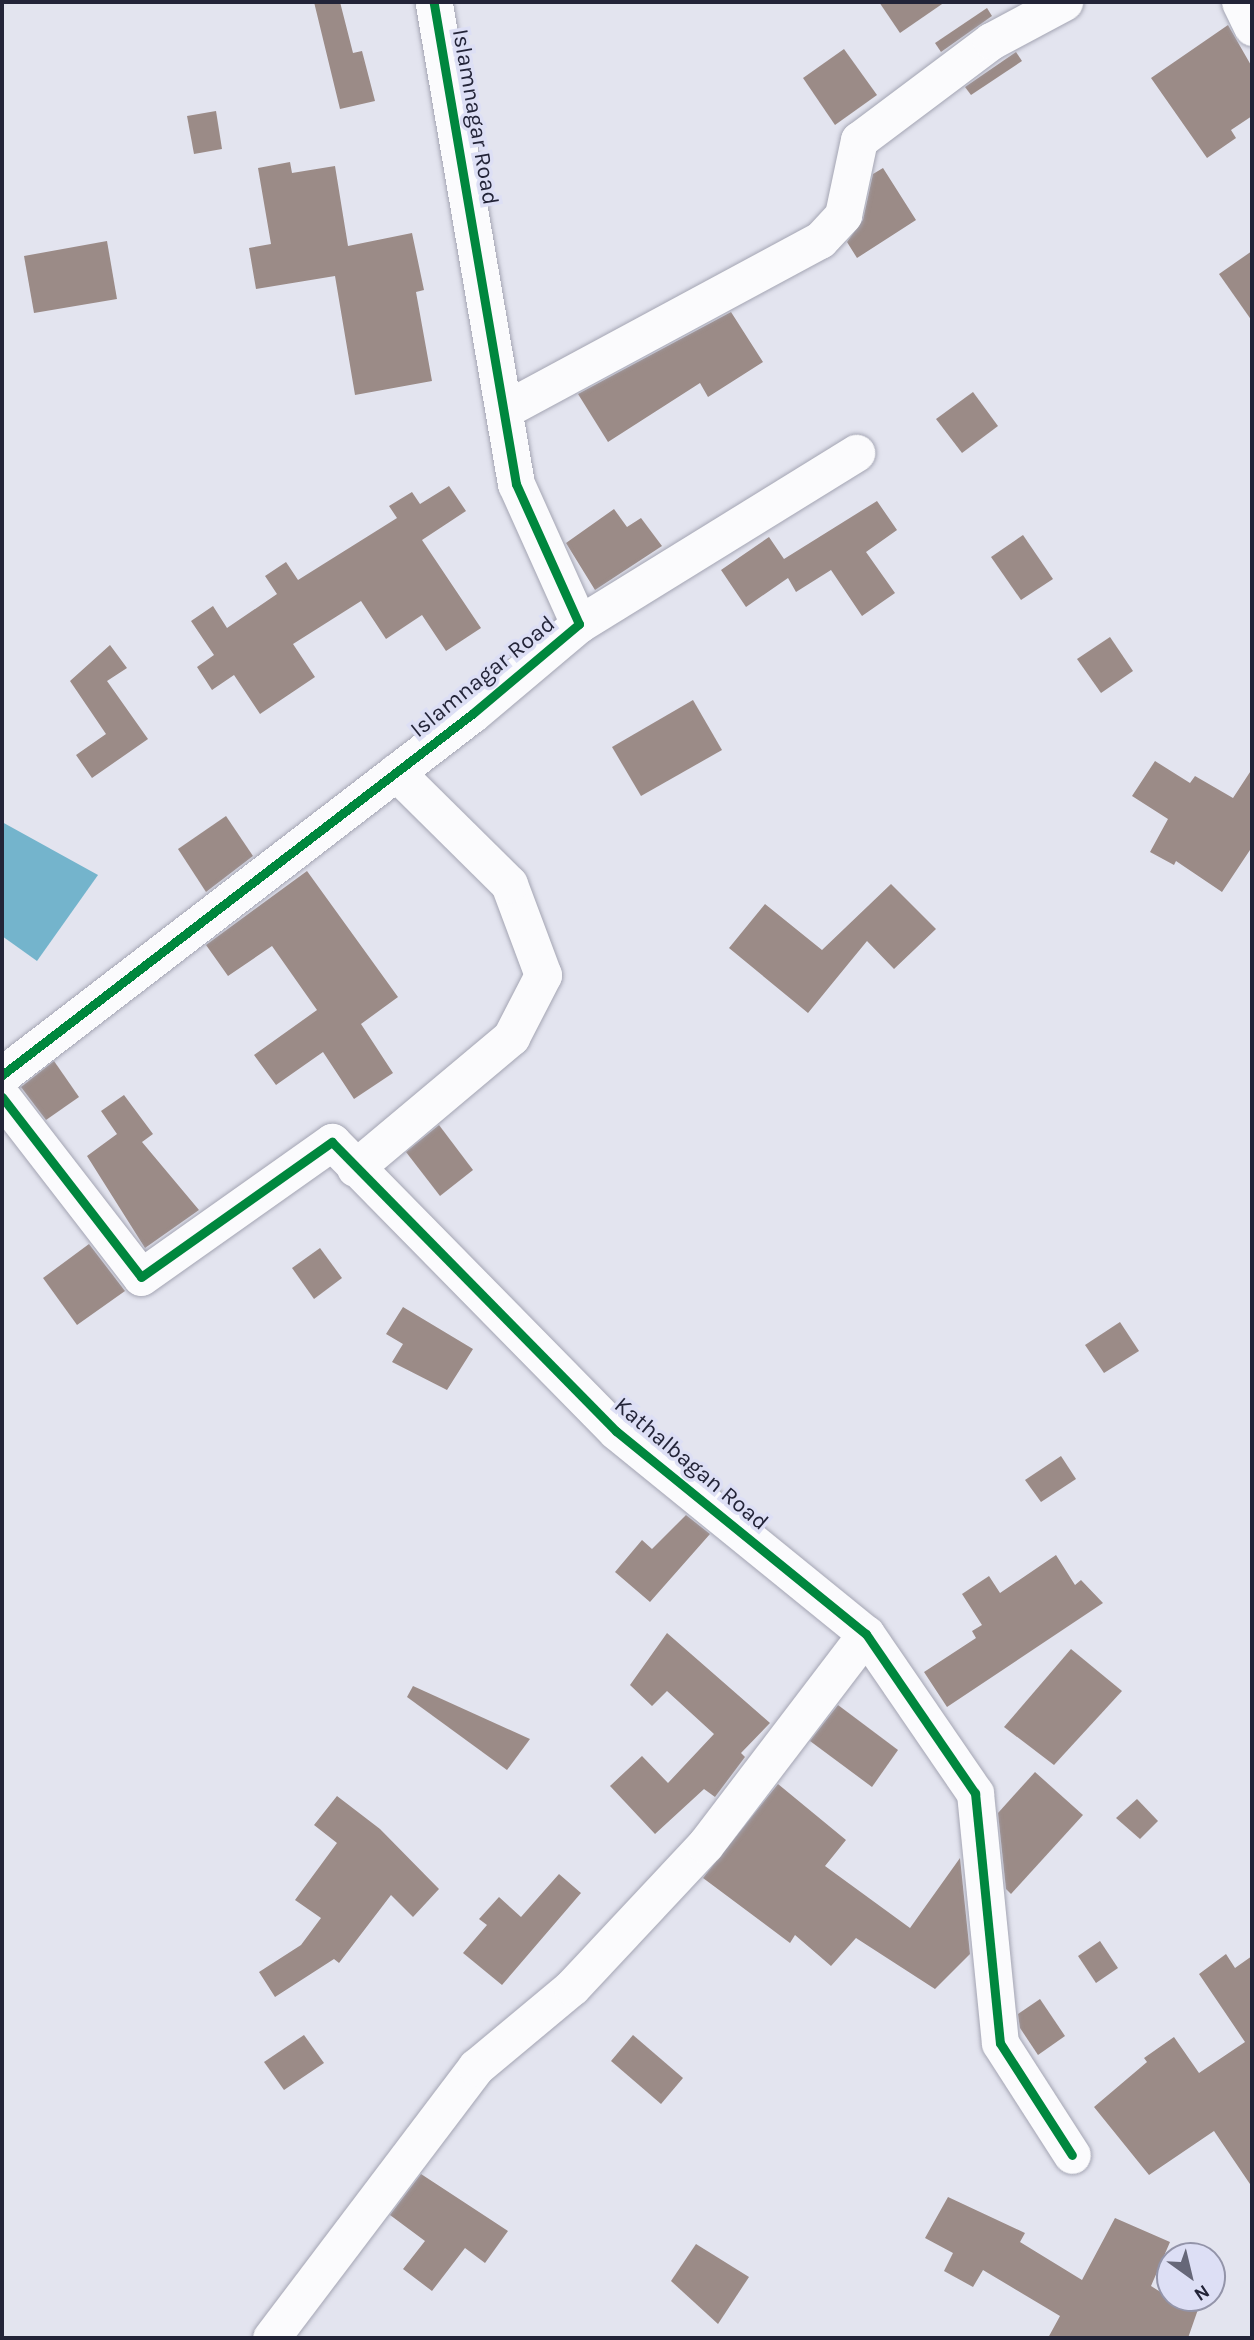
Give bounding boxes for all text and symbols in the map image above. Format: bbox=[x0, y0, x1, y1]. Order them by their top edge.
street label: Islamnagar Road bbox=[446, 27, 504, 207]
street label: Islamnagar Road bbox=[405, 610, 561, 744]
street label: Kathalbagan Road bbox=[608, 1392, 774, 1536]
north arrow bbox=[1156, 2242, 1226, 2312]
text: N bbox=[1190, 2280, 1213, 2306]

